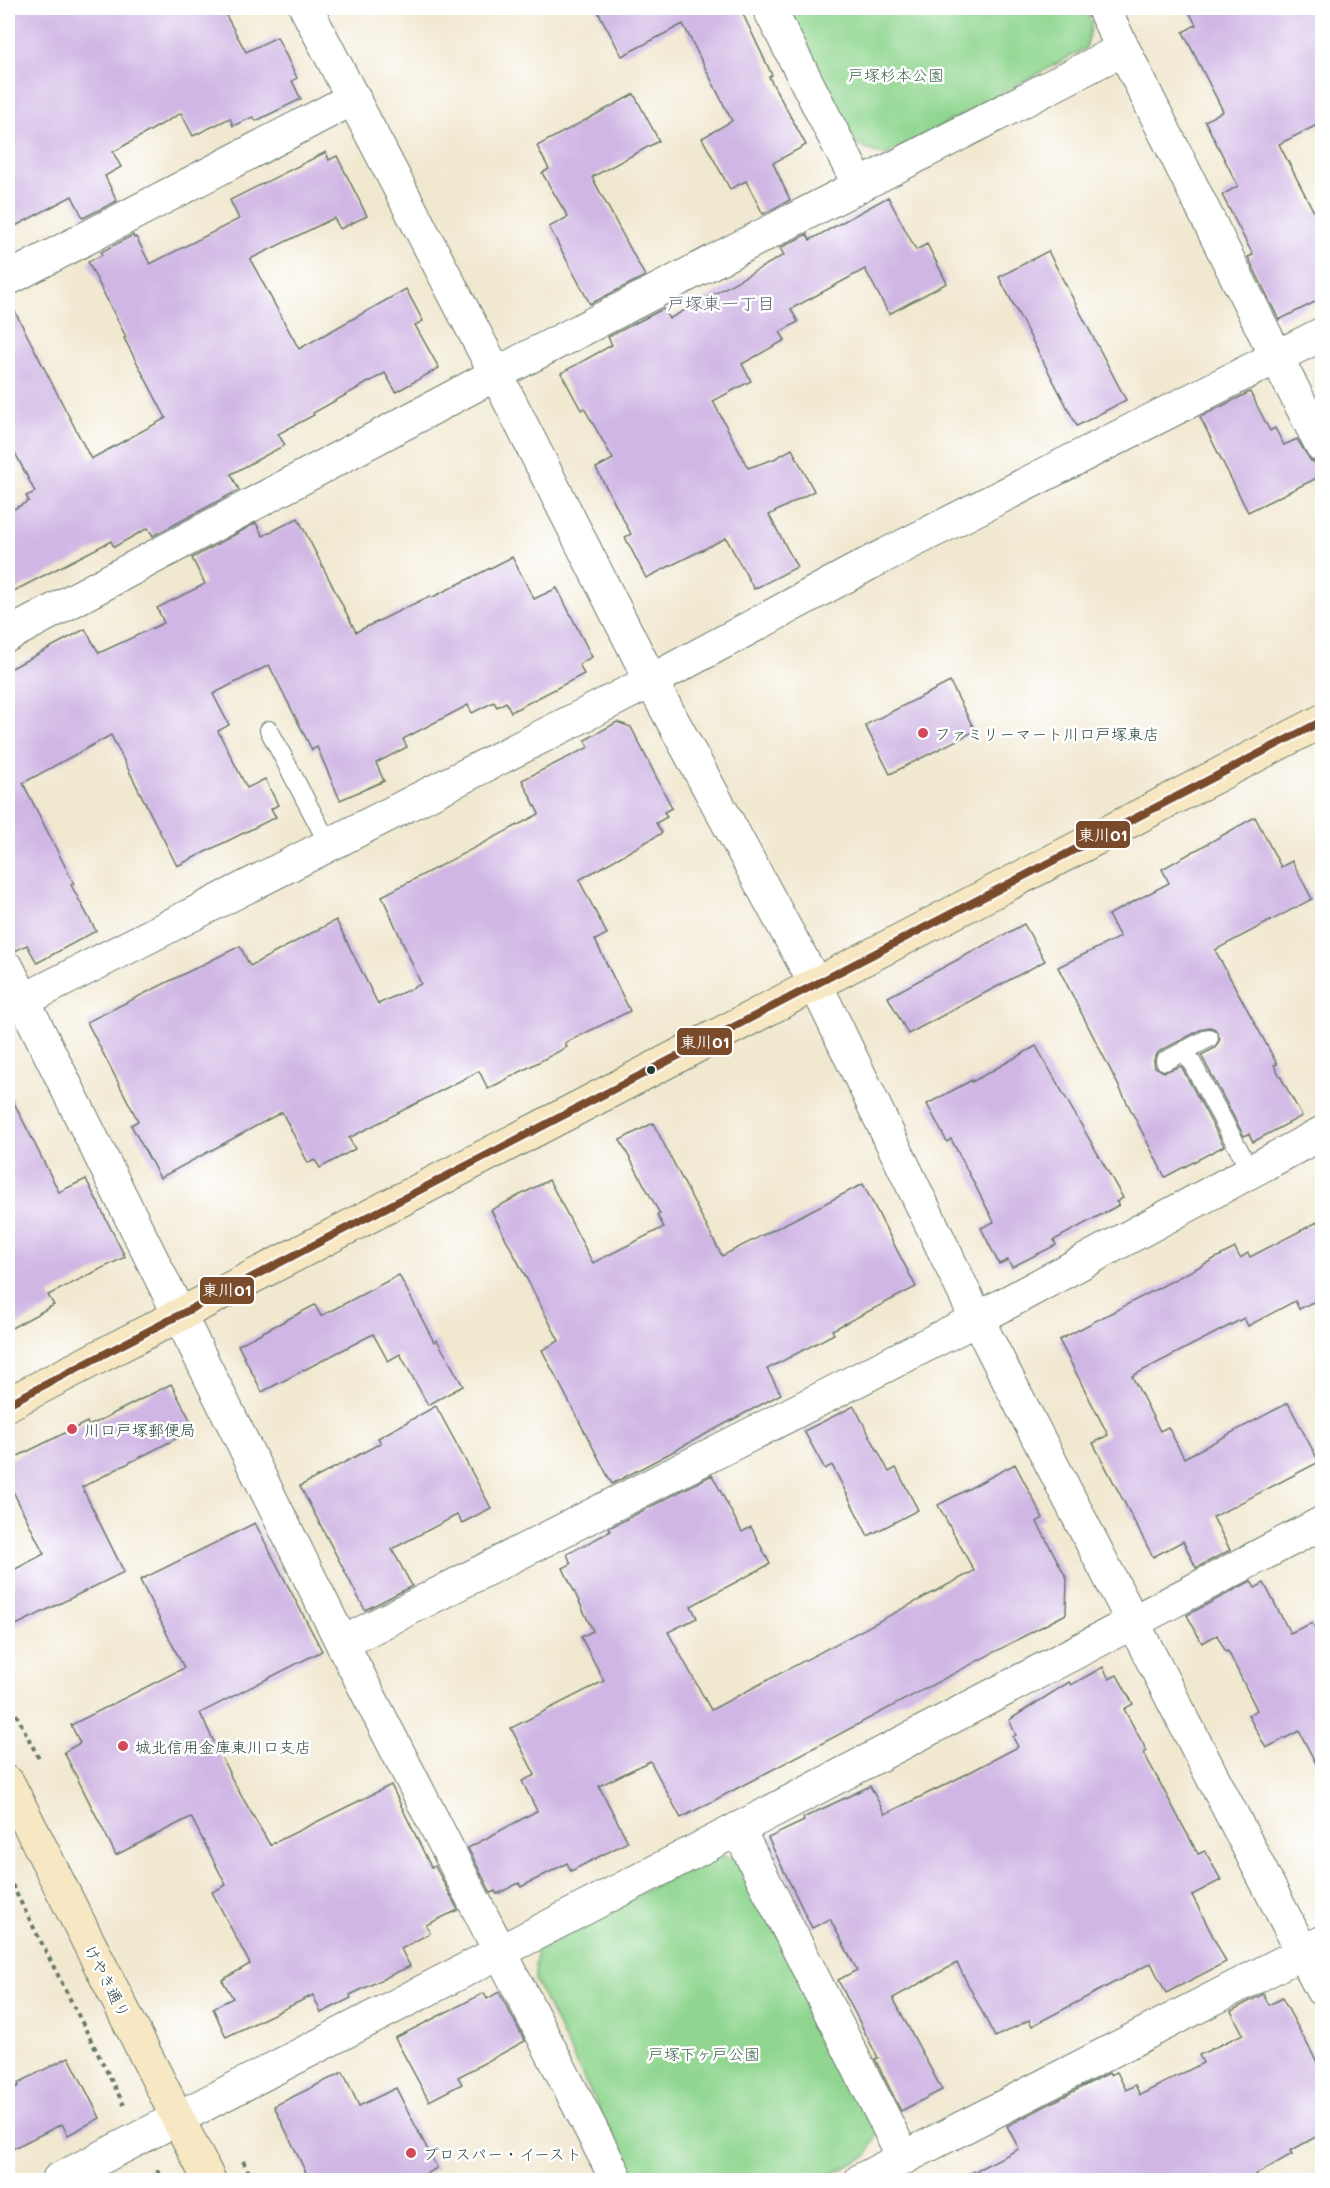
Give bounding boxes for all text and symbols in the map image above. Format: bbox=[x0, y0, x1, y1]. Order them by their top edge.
park label: 戸塚杉本公園 bbox=[848, 64, 944, 85]
district label: 戸塚東一丁目 bbox=[667, 291, 775, 315]
place label: ファミリーマート川口戸塚東店 bbox=[935, 723, 1159, 744]
marker: ファミリーマート川口戸塚東店 bbox=[916, 726, 930, 740]
line badge: 東川01 bbox=[1075, 820, 1131, 849]
text: 東川01 bbox=[1078, 824, 1128, 845]
line badge: 東川01 bbox=[676, 1027, 733, 1056]
text: 東川01 bbox=[680, 1031, 730, 1052]
unlabelled marker bbox=[645, 1064, 657, 1076]
line badge: 東川01 bbox=[199, 1276, 255, 1305]
text: 東川01 bbox=[202, 1279, 252, 1300]
place label: 川口戸塚郵便局 bbox=[84, 1419, 196, 1440]
marker: 川口戸塚郵便局 bbox=[65, 1422, 79, 1436]
place label: 城北信用金庫東川口支店 bbox=[135, 1736, 311, 1757]
marker: 城北信用金庫東川口支店 bbox=[116, 1739, 130, 1753]
street label: けやき通り bbox=[80, 1941, 136, 2021]
park label: 戸塚下ヶ戸公園 bbox=[648, 2043, 760, 2064]
place label: プロスパー・イースト bbox=[423, 2143, 582, 2164]
marker: プロスパー・イースト bbox=[404, 2146, 418, 2160]

